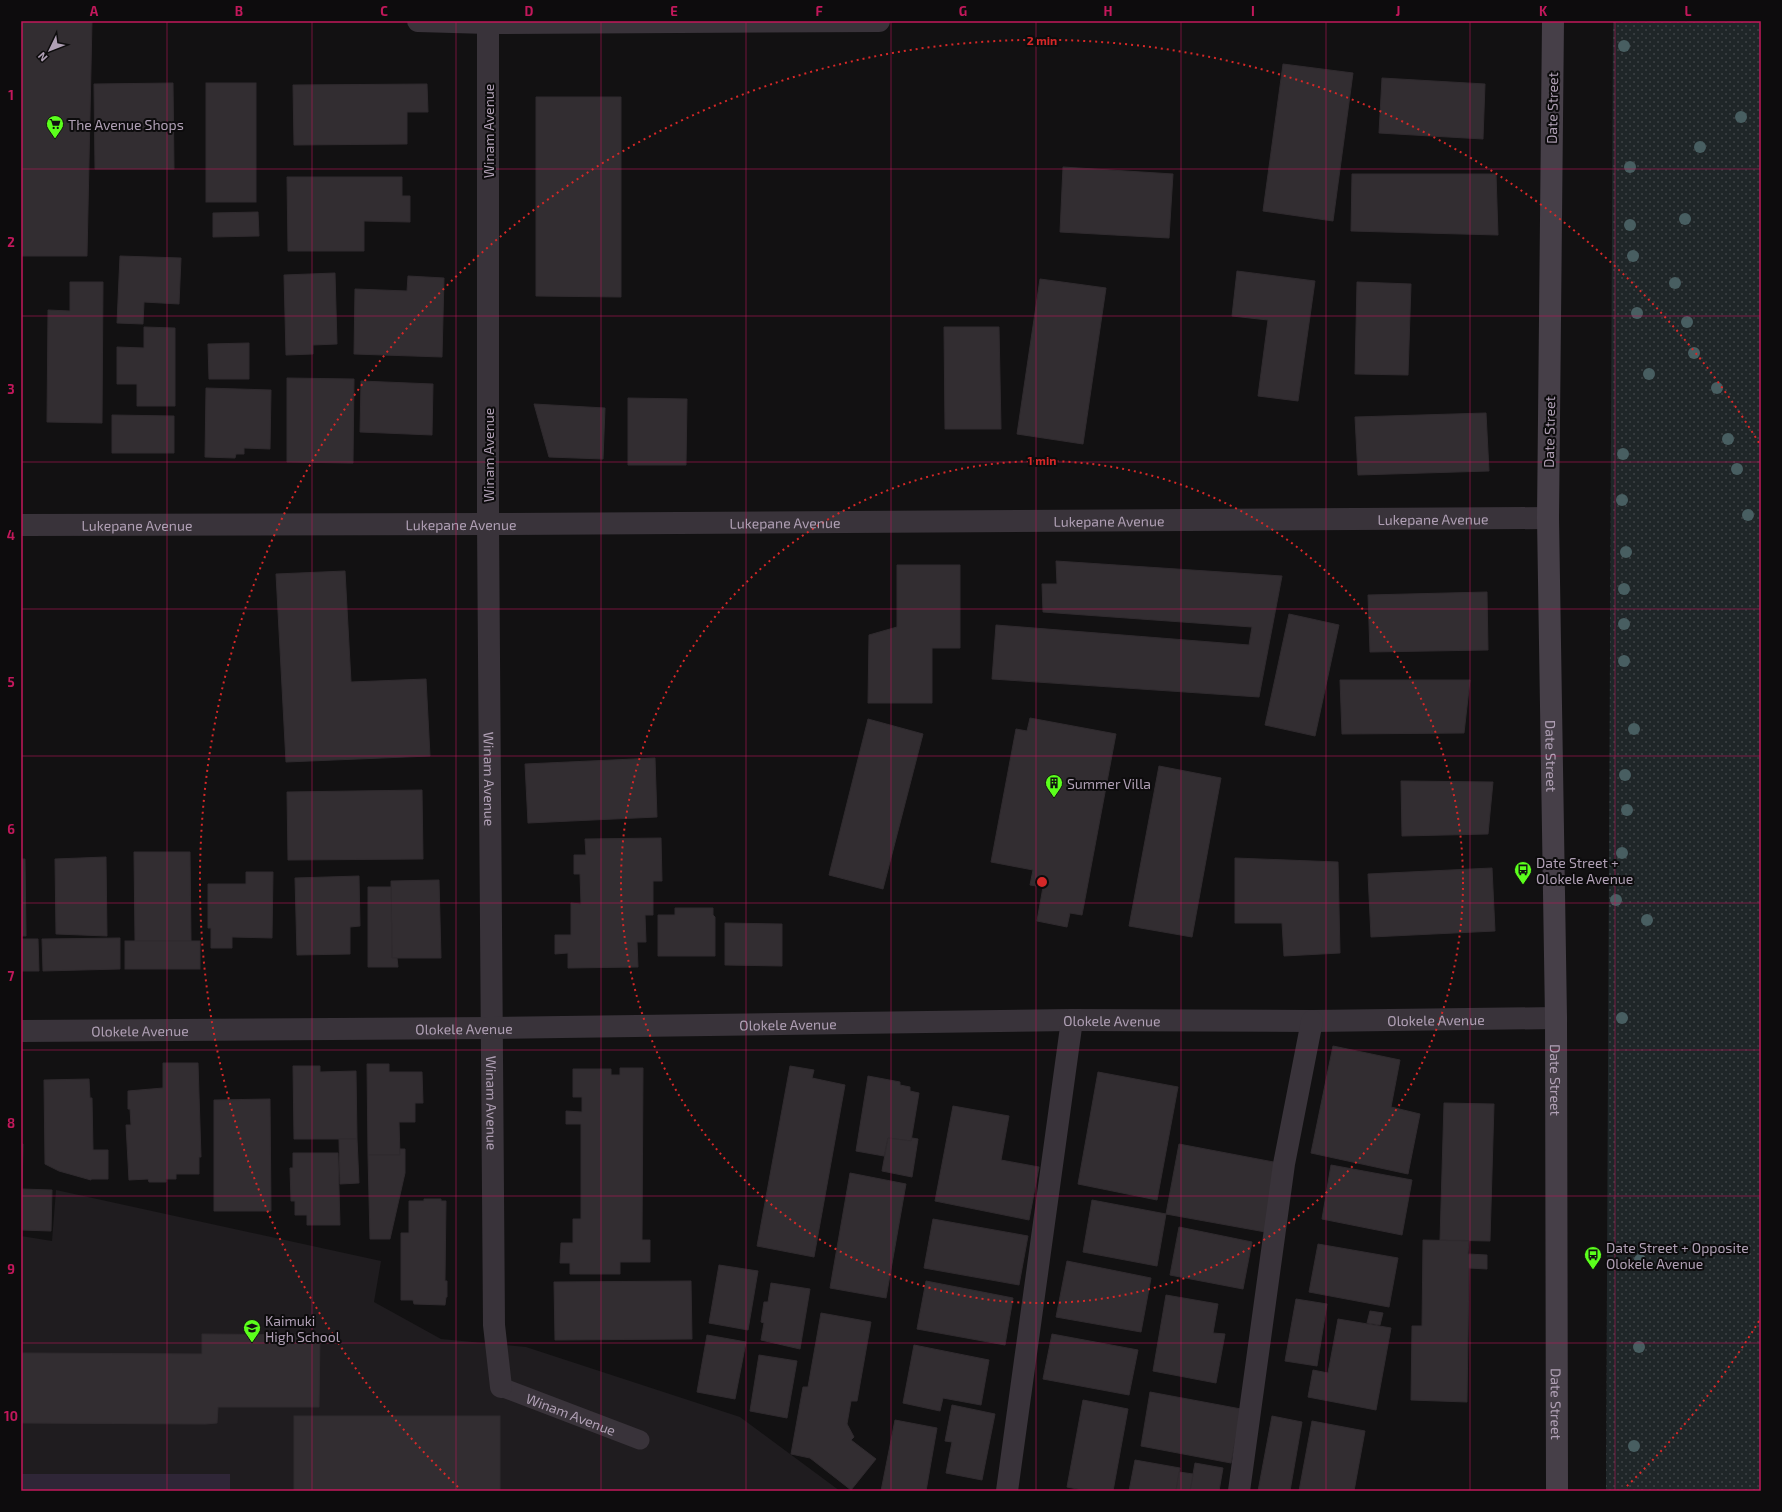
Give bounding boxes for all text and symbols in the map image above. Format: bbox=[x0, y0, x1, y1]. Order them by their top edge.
text: A bbox=[90, 3, 99, 19]
text: B bbox=[235, 3, 243, 19]
text: C bbox=[380, 3, 388, 19]
text: D bbox=[525, 3, 534, 19]
text: E bbox=[670, 3, 678, 19]
text: F bbox=[815, 3, 823, 19]
text: G bbox=[959, 3, 967, 19]
text: H bbox=[1104, 3, 1113, 19]
text: I bbox=[1251, 3, 1255, 19]
text: J bbox=[1396, 3, 1400, 19]
text: K bbox=[1539, 3, 1548, 19]
text: L bbox=[1685, 3, 1692, 19]
north arrow bbox=[30, 30, 70, 70]
text: 2 min bbox=[1027, 33, 1057, 47]
text: N bbox=[35, 50, 50, 65]
street label: Date Street bbox=[1543, 72, 1561, 144]
street label: Winam Avenue bbox=[480, 84, 497, 178]
text: 1 bbox=[8, 87, 14, 103]
supermarket icon: The Avenue Shops bbox=[45, 114, 65, 139]
place label: The Avenue Shops bbox=[68, 116, 184, 133]
text: 2 bbox=[7, 234, 15, 250]
text: 3 bbox=[7, 381, 15, 397]
street label: Date Street bbox=[1540, 396, 1558, 468]
street label: Winam Avenue bbox=[480, 408, 497, 502]
text: 1 min bbox=[1028, 453, 1056, 467]
street label: Lukepane Avenue bbox=[1377, 510, 1488, 527]
street label: Lukepane Avenue bbox=[1053, 512, 1164, 529]
street label: Lukepane Avenue bbox=[730, 514, 840, 531]
street label: Lukepane Avenue bbox=[406, 515, 516, 533]
street label: Lukepane Avenue bbox=[82, 516, 192, 533]
text: 4 bbox=[7, 527, 15, 543]
text: 5 bbox=[7, 674, 15, 690]
street label: Date Street bbox=[1543, 720, 1561, 792]
street label: Winam Avenue bbox=[481, 732, 499, 826]
building icon: Summer Villa bbox=[1044, 773, 1064, 798]
place label: Summer Villa bbox=[1067, 775, 1151, 792]
text: 6 bbox=[7, 821, 15, 837]
place label: Date Street + Olokele Avenue bbox=[1536, 854, 1633, 887]
bus stop icon: Date Street + Olokele Avenue bbox=[1513, 860, 1533, 885]
centre of rings bbox=[1035, 875, 1049, 889]
text: 7 bbox=[8, 968, 15, 984]
street label: Olokele Avenue bbox=[1387, 1010, 1485, 1029]
street label: Olokele Avenue bbox=[1063, 1011, 1161, 1029]
street label: Olokele Avenue bbox=[739, 1015, 837, 1033]
street label: Olokele Avenue bbox=[415, 1019, 513, 1037]
street label: Olokele Avenue bbox=[91, 1021, 189, 1039]
street label: Date Street bbox=[1548, 1044, 1565, 1116]
street label: Winam Avenue bbox=[483, 1056, 501, 1150]
text: 8 bbox=[7, 1115, 15, 1131]
place label: Date Street + Opposite Olokele Avenue bbox=[1606, 1239, 1749, 1272]
bus stop icon: Date Street + Opposite Olokele Avenue bbox=[1583, 1245, 1603, 1270]
text: 9 bbox=[7, 1261, 15, 1277]
place label: Kaimuki High School bbox=[265, 1312, 341, 1345]
school or university icon: Kaimuki High School bbox=[242, 1318, 262, 1343]
street label: Date Street bbox=[1548, 1368, 1565, 1440]
street label: Winam Avenue bbox=[524, 1389, 618, 1439]
text: 10 bbox=[4, 1408, 18, 1424]

